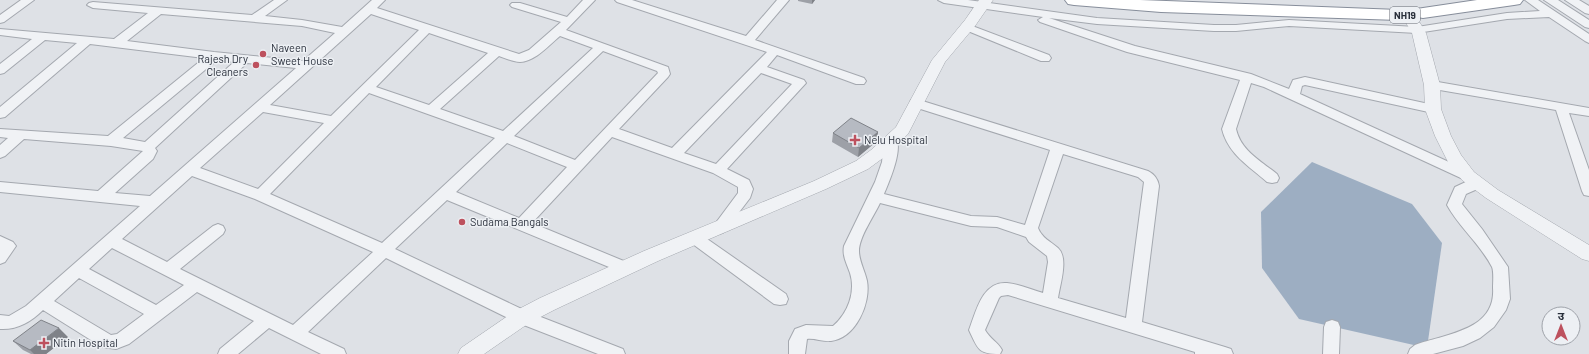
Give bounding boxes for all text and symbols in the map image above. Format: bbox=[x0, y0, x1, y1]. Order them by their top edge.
road number: NH19 bbox=[1390, 7, 1420, 23]
place label: Naveen Sweet House bbox=[271, 41, 333, 67]
marker: Naveen Sweet House bbox=[258, 49, 268, 59]
place label: Rajesh Dry Cleaners bbox=[198, 52, 248, 78]
marker: Rajesh Dry Cleaners bbox=[251, 60, 261, 70]
place label: Nelu Hospital bbox=[864, 133, 927, 146]
marker: Nelu Hospital bbox=[849, 134, 861, 146]
place label: Sudama Bangals bbox=[470, 215, 549, 228]
marker: Sudama Bangals bbox=[457, 217, 467, 227]
north arrow bbox=[1541, 306, 1581, 346]
text: उ bbox=[1558, 309, 1565, 322]
place label: Nitin Hospital bbox=[53, 336, 118, 349]
marker: Nitin Hospital bbox=[38, 337, 50, 349]

